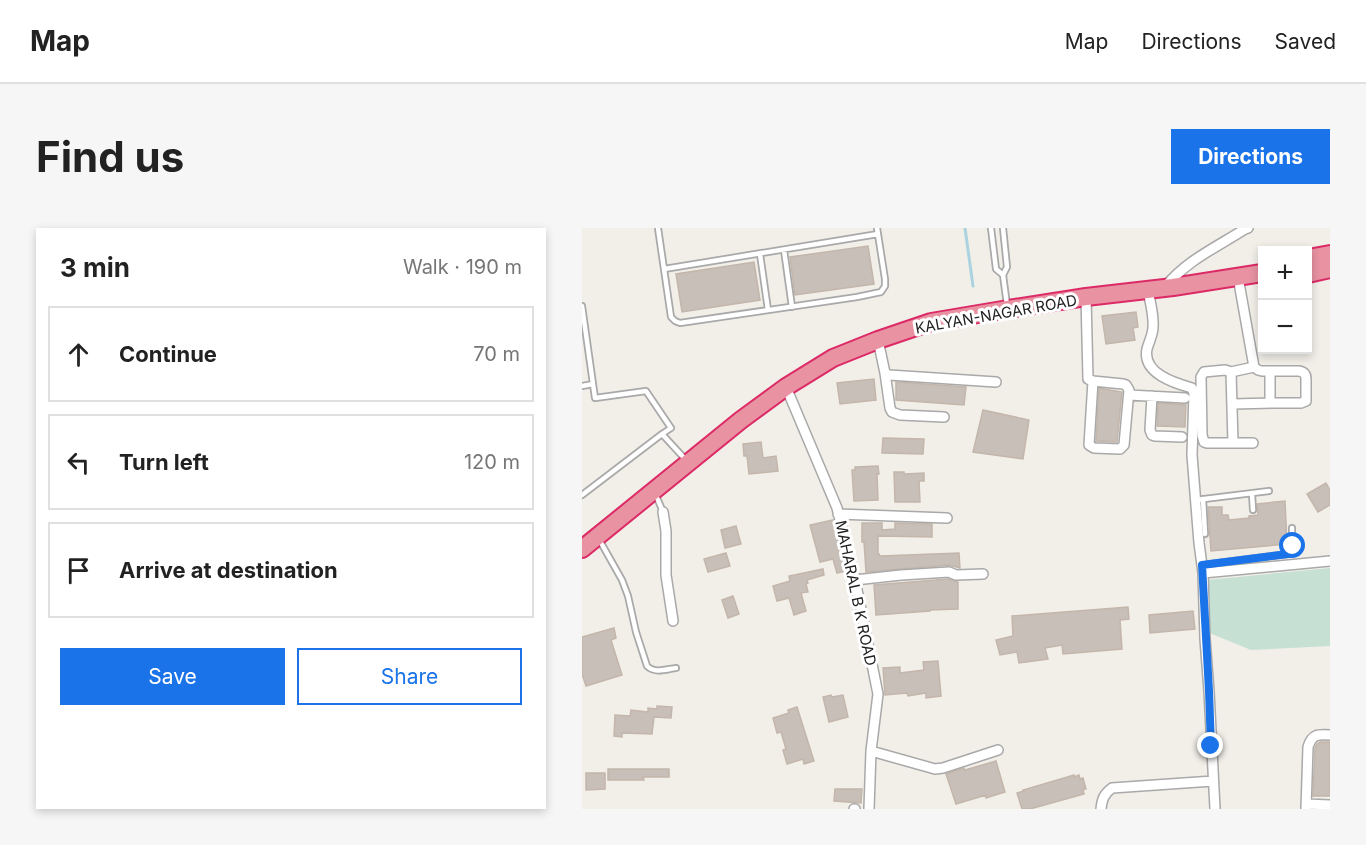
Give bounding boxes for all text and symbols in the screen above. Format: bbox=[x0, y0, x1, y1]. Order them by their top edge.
text: Map bbox=[30, 24, 90, 58]
text: Map bbox=[1065, 29, 1108, 54]
text: Directions bbox=[1141, 29, 1242, 54]
text: Saved bbox=[1275, 29, 1336, 54]
button: Directions bbox=[1171, 129, 1330, 184]
text: Find us bbox=[36, 131, 184, 182]
map controls bbox=[1258, 246, 1312, 354]
button: + bbox=[1258, 246, 1312, 300]
text: 3 min bbox=[60, 252, 130, 283]
text: Walk · 190 m bbox=[403, 255, 522, 279]
street label: KALYAN-NAGAR ROAD bbox=[914, 290, 1078, 338]
button: − bbox=[1258, 300, 1312, 354]
icon: ahead bbox=[62, 338, 95, 371]
text: Continue bbox=[119, 341, 217, 367]
text: 70 m bbox=[473, 342, 520, 366]
icon: left bbox=[62, 446, 95, 479]
text: Turn left bbox=[119, 449, 209, 475]
text: 120 m bbox=[464, 450, 520, 474]
street label: MAHARAL B K ROAD bbox=[831, 519, 881, 667]
route start bbox=[1279, 532, 1305, 558]
icon: arrive bbox=[62, 554, 95, 587]
text: Arrive at destination bbox=[119, 557, 338, 583]
button: Save bbox=[60, 648, 285, 705]
button: Share bbox=[297, 648, 522, 705]
route end bbox=[1197, 732, 1223, 758]

